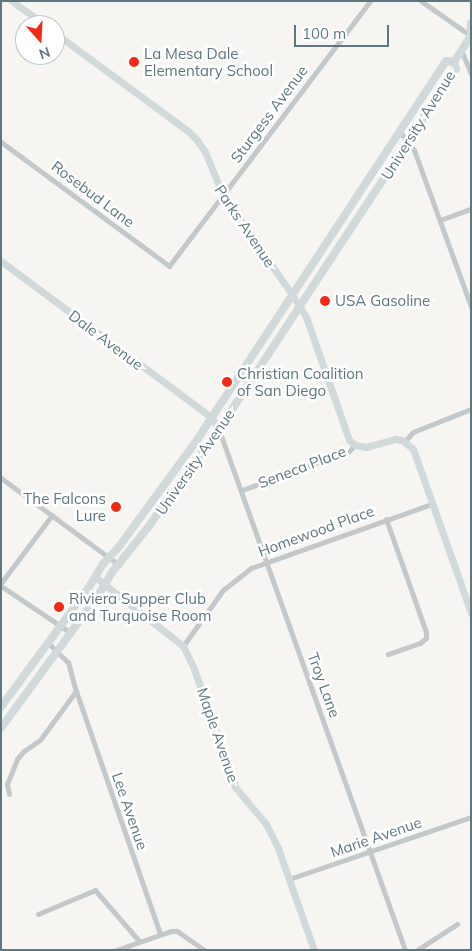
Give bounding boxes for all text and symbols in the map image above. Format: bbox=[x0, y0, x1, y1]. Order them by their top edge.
north arrow bbox=[15, 15, 65, 65]
scale bar bbox=[297, 15, 392, 47]
text: 100 m bbox=[302, 24, 346, 43]
text: N bbox=[37, 43, 52, 63]
place label: La Mesa Dale Elementary School bbox=[144, 44, 273, 79]
marker: La Mesa Dale Elementary School bbox=[128, 56, 140, 68]
street label: Sturgess Avenue bbox=[227, 62, 311, 166]
street label: University Avenue bbox=[377, 67, 459, 183]
street label: Rosebud Lane bbox=[48, 157, 138, 231]
street label: Parks Avenue bbox=[211, 182, 279, 270]
place label: USA Gasoline bbox=[335, 292, 430, 310]
marker: USA Gasoline bbox=[319, 295, 331, 307]
street label: Dale Avenue bbox=[65, 306, 147, 374]
place label: Christian Coalition of San Diego bbox=[237, 364, 364, 399]
marker: Christian Coalition of San Diego bbox=[221, 376, 233, 388]
street label: University Avenue bbox=[152, 406, 238, 518]
street label: Seneca Place bbox=[256, 442, 348, 492]
place label: The Falcons Lure bbox=[23, 489, 106, 524]
marker: The Falcons Lure bbox=[110, 501, 122, 513]
street label: Homewood Place bbox=[256, 502, 376, 560]
place label: Riviera Supper Club and Turquoise Room bbox=[69, 589, 211, 624]
marker: Riviera Supper Club and Turquoise Room bbox=[53, 601, 65, 613]
street label: Troy Lane bbox=[304, 650, 344, 720]
street label: Maple Avenue bbox=[193, 685, 243, 785]
street label: Lee Avenue bbox=[108, 770, 152, 852]
street label: Marie Avenue bbox=[328, 813, 424, 861]

